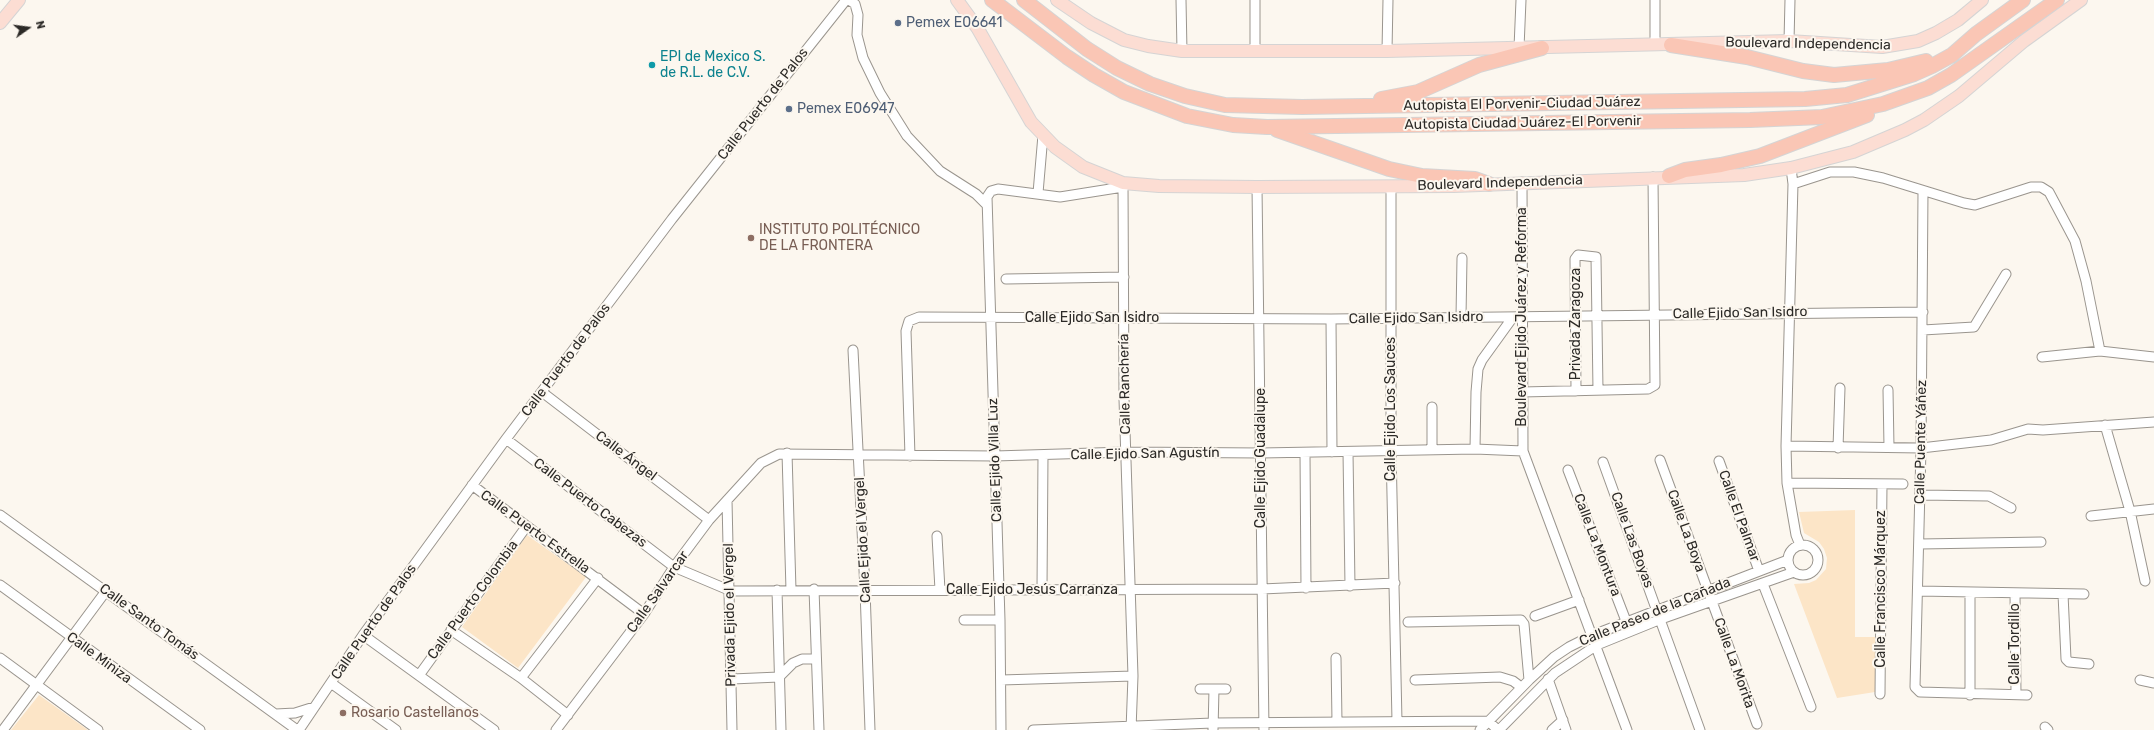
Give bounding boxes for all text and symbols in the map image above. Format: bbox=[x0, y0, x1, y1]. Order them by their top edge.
north arrow bbox=[8, 8, 48, 48]
place label: Pemex E06641 bbox=[906, 15, 1003, 31]
marker: Pemex E06641 bbox=[893, 18, 903, 28]
text: N bbox=[33, 20, 47, 30]
street label: Boulevard Independencia bbox=[1725, 34, 1891, 54]
street label: Calle Puerto de Palos bbox=[714, 45, 812, 163]
place label: EPI de Mexico S. de R.L. de C.V. bbox=[660, 49, 765, 82]
marker: EPI de Mexico S. de R.L. de C.V. bbox=[647, 60, 657, 70]
street label: Autopista El Porvenir-Ciudad Juárez bbox=[1403, 94, 1641, 114]
place label: Pemex E06947 bbox=[797, 101, 894, 117]
marker: Pemex E06947 bbox=[784, 104, 794, 114]
street label: Autopista Ciudad Juárez-El Porvenir bbox=[1404, 113, 1642, 133]
street label: Boulevard Independencia bbox=[1417, 172, 1583, 194]
street label: Boulevard Ejido Juárez y Reforma bbox=[1514, 207, 1530, 427]
place label: INSTITUTO POLITÉCNICO DE LA FRONTERA bbox=[759, 222, 920, 254]
marker: INSTITUTO POLITÉCNICO DE LA FRONTERA bbox=[746, 233, 756, 243]
street label: Privada Zaragoza bbox=[1568, 268, 1584, 380]
street label: Calle Puerto de Palos bbox=[518, 300, 614, 420]
street label: Calle Ejido San Isidro bbox=[1672, 303, 1808, 323]
street label: Calle Ejido San Isidro bbox=[1348, 308, 1484, 328]
street label: Calle Ejido San Isidro bbox=[1025, 310, 1159, 326]
street label: Calle Ranchería bbox=[1116, 333, 1134, 435]
street label: Calle Ejido Los Sauces bbox=[1383, 337, 1399, 481]
street label: Calle Puente Yáñez bbox=[1912, 380, 1930, 504]
street label: Calle Ejido Guadalupe bbox=[1253, 388, 1269, 528]
street label: Calle Ejido Villa Luz bbox=[984, 398, 1006, 522]
street label: Calle Ángel bbox=[592, 427, 660, 485]
street label: Calle Ejido San Agustín bbox=[1070, 444, 1220, 464]
street label: Calle Puerto Cabezas bbox=[530, 455, 650, 551]
street label: Calle El Palmar bbox=[1715, 468, 1763, 564]
street label: Calle Ejido el Vergel bbox=[851, 477, 875, 603]
street label: Calle Puerto Estrella bbox=[477, 487, 593, 577]
street label: Calle La Boya bbox=[1663, 488, 1709, 574]
street label: Calle Las Boyas bbox=[1607, 490, 1657, 590]
street label: Calle La Montura bbox=[1570, 491, 1624, 599]
street label: Calle Francisco Márquez bbox=[1873, 510, 1889, 668]
street label: Calle Puerto Colombia bbox=[424, 537, 522, 663]
street label: Privada Ejido el Vergel bbox=[720, 543, 740, 687]
street label: Calle Salvarcar bbox=[624, 548, 692, 636]
street label: Calle Puerto de Palos bbox=[328, 561, 420, 683]
street label: Calle Paseo de la Cañada bbox=[1577, 574, 1733, 650]
street label: Calle Santo Tomás bbox=[96, 580, 202, 664]
street label: Calle Ejido Jesús Carranza bbox=[946, 582, 1118, 598]
street label: Calle Tordillo bbox=[2007, 603, 2023, 685]
street label: Calle La Morita bbox=[1710, 615, 1758, 711]
street label: Calle Miniza bbox=[63, 629, 135, 687]
place label: Rosario Castellanos bbox=[351, 705, 479, 721]
marker: Rosario Castellanos bbox=[338, 708, 348, 718]

